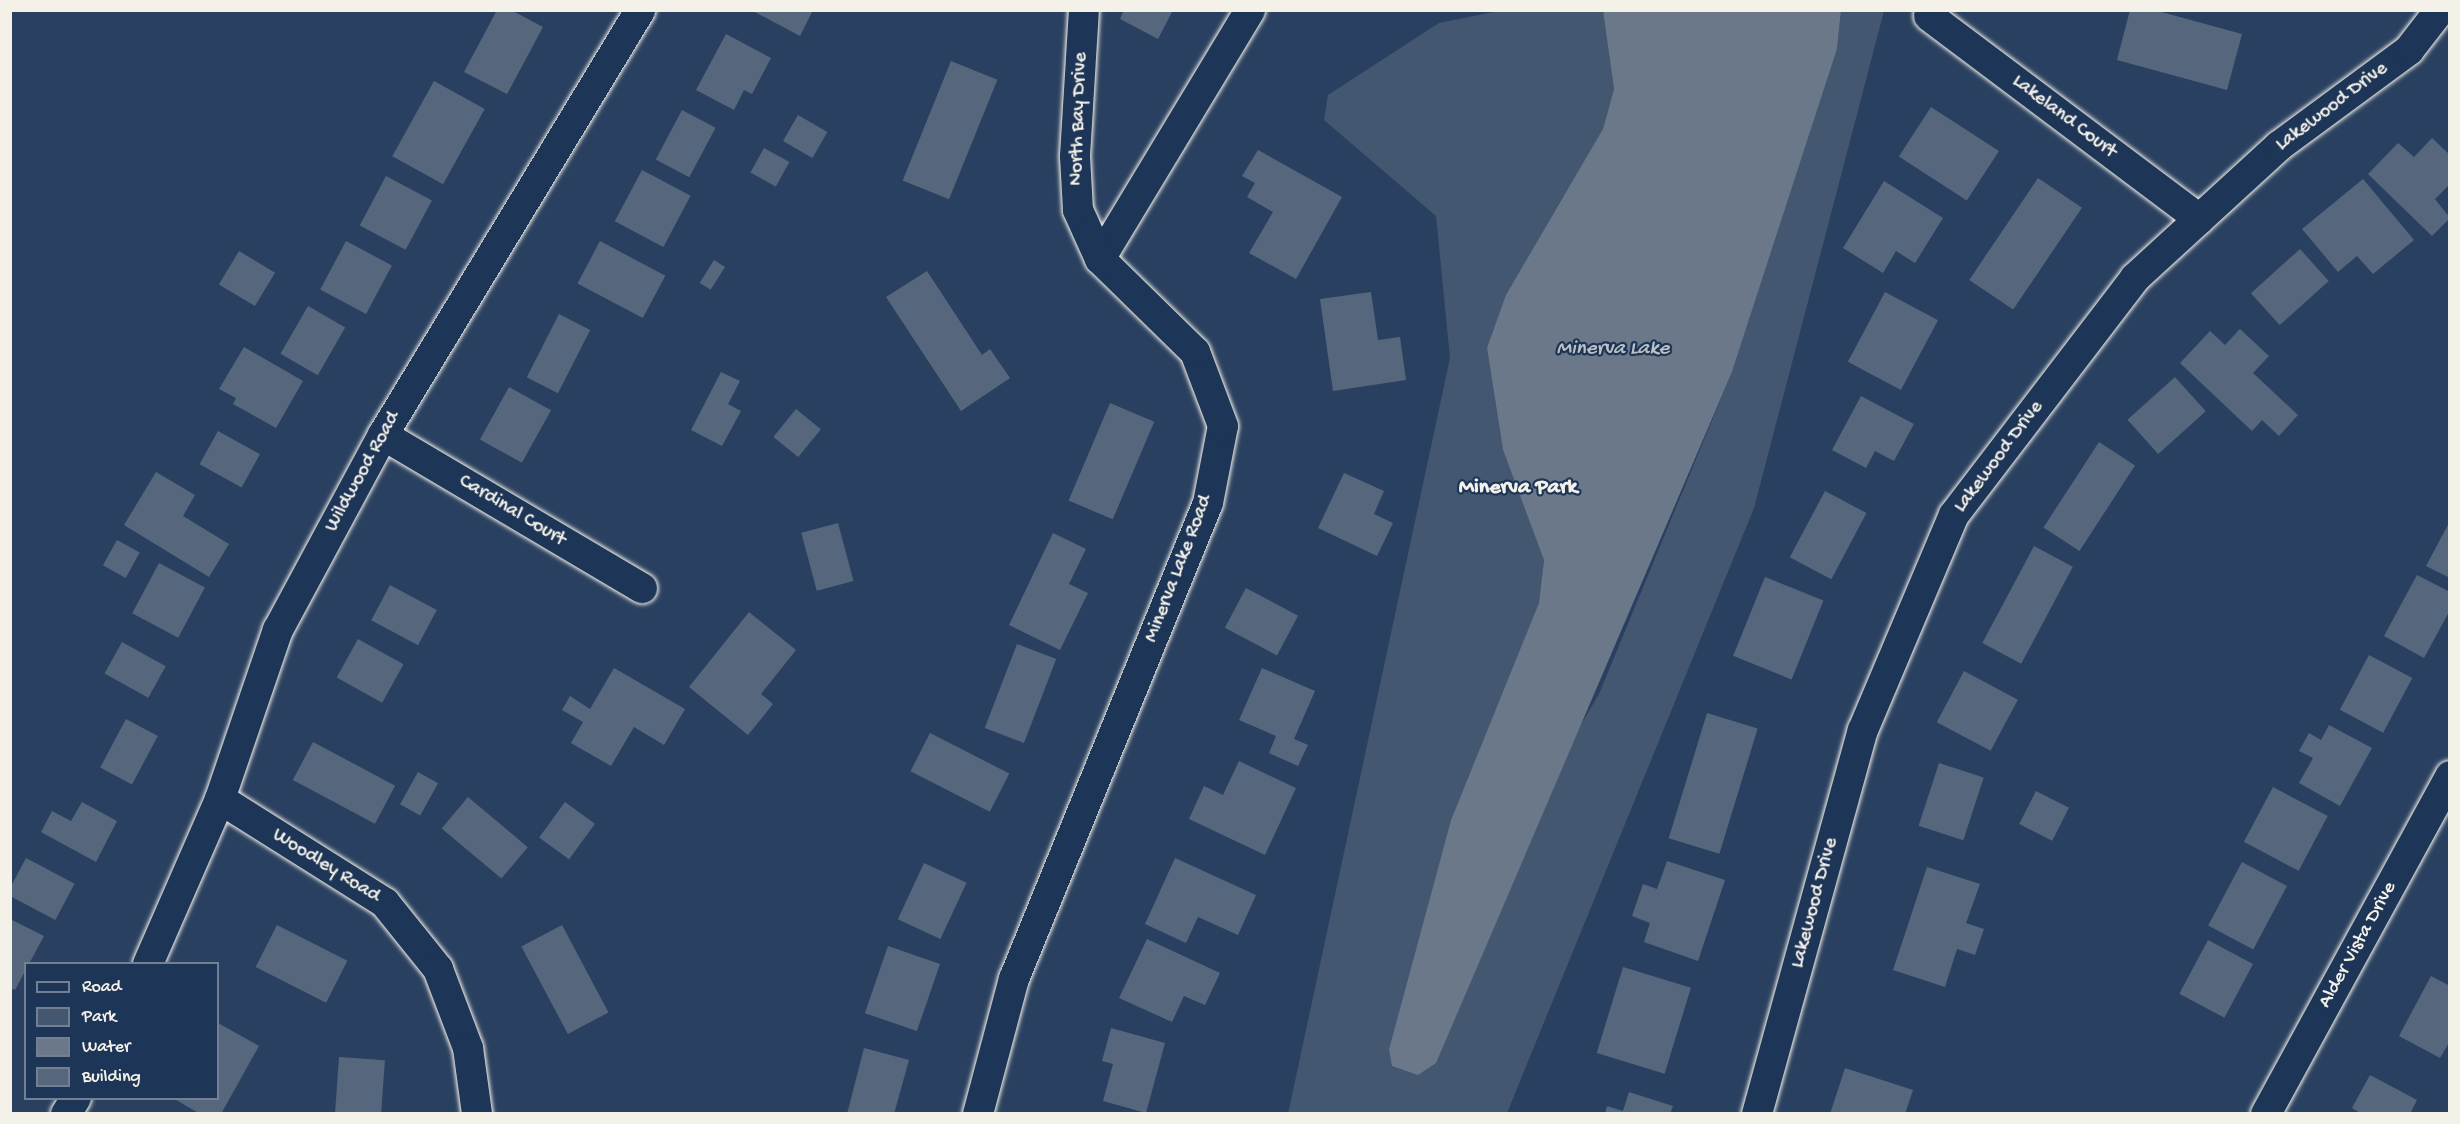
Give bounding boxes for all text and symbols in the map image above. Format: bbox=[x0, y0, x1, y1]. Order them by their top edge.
street label: North Bay Drive bbox=[1065, 52, 1093, 186]
street label: Lakewood Drive bbox=[2271, 57, 2393, 157]
street label: Lakeland Court bbox=[2007, 70, 2121, 164]
water label: Minerva Lake bbox=[1557, 337, 1669, 363]
street label: Lakewood Drive bbox=[1949, 396, 2049, 518]
street label: Wildwood Road bbox=[320, 408, 406, 536]
street label: Cardinal Court bbox=[454, 470, 570, 552]
district label: Minerva Park bbox=[1459, 476, 1577, 502]
street label: Minerva Lake Road bbox=[1140, 492, 1218, 646]
street label: Woodley Road bbox=[268, 823, 384, 909]
street label: Lakewood Drive bbox=[1786, 835, 1844, 971]
street label: Alder Vista Drive bbox=[2313, 878, 2403, 1012]
legend bbox=[24, 962, 219, 1100]
text: Road bbox=[82, 977, 121, 998]
text: Park bbox=[82, 1007, 116, 1028]
text: Water bbox=[82, 1037, 130, 1058]
text: Building bbox=[82, 1067, 141, 1088]

